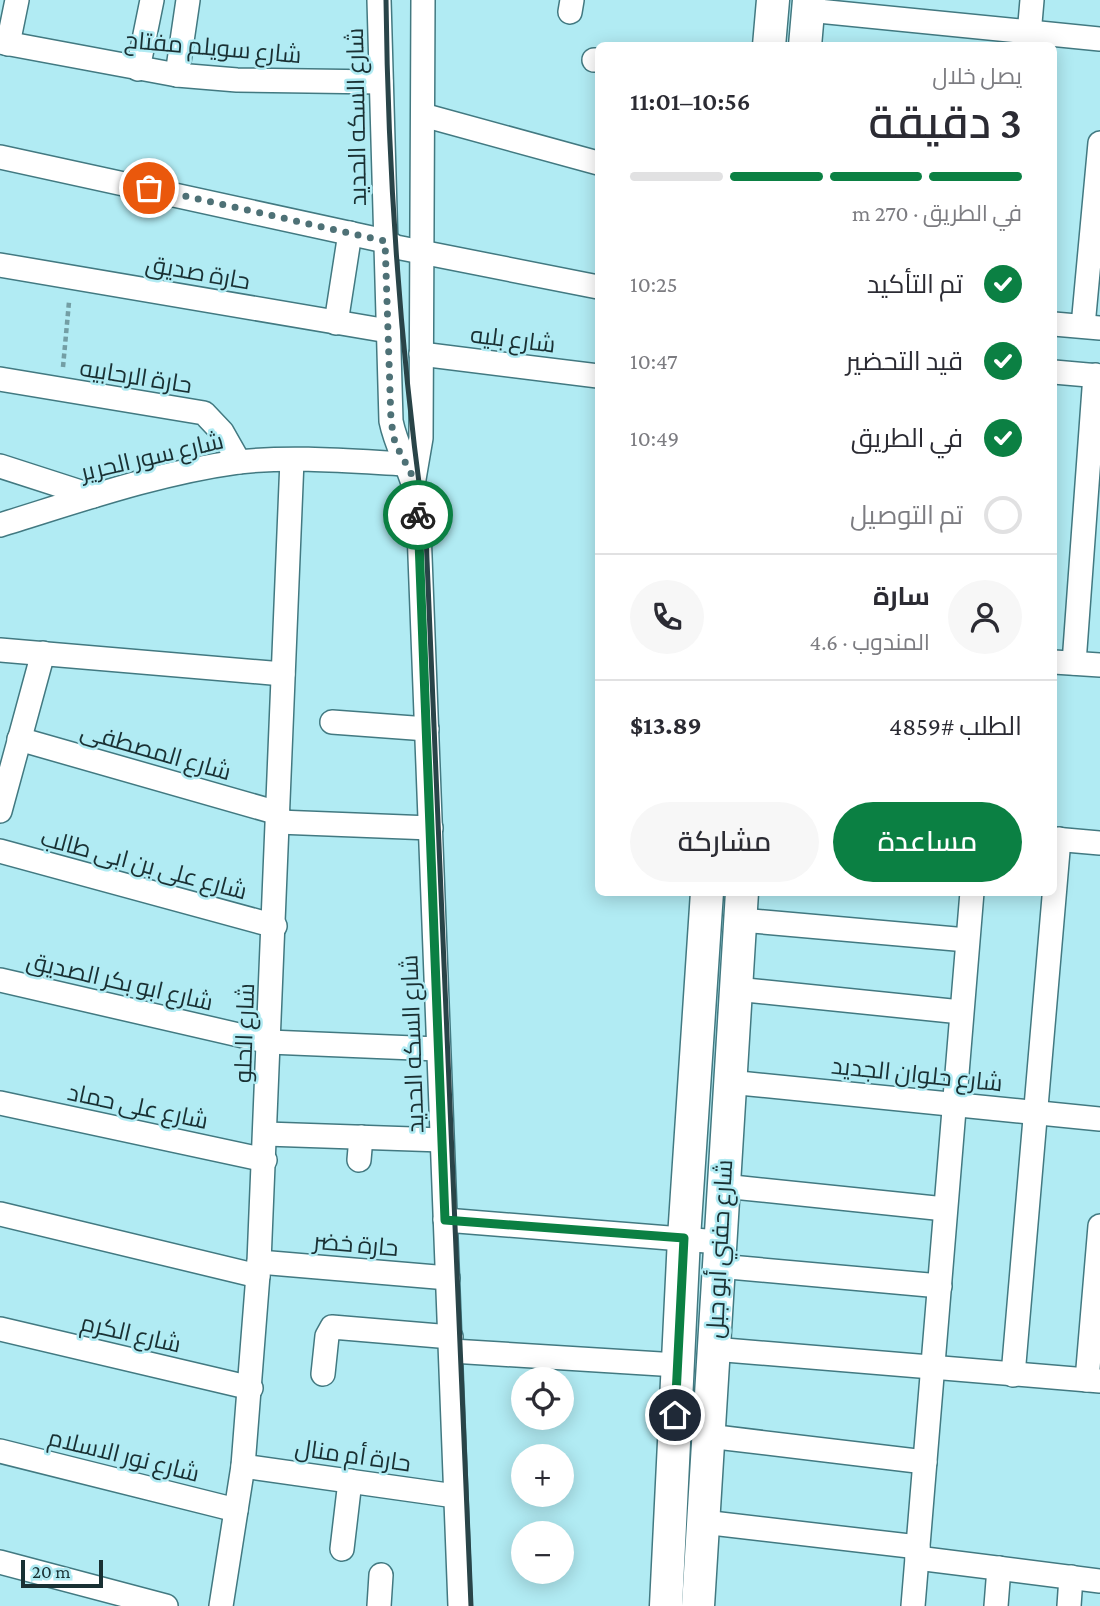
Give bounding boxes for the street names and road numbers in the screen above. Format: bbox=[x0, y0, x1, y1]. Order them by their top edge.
street label: شارع سويلم مفتاح bbox=[123, 26, 303, 71]
street label: شارع السكه الحديد bbox=[341, 27, 374, 206]
street label: حارة صديق bbox=[143, 250, 252, 296]
street label: شارع بليه bbox=[468, 320, 557, 361]
street label: حارة الرحابيه bbox=[78, 354, 194, 398]
street label: شارع سور الحرير bbox=[76, 426, 227, 489]
street label: شارع المصطفى bbox=[77, 717, 234, 788]
street label: شارع على بن ابى طالب bbox=[37, 823, 250, 907]
street label: شارع ابو بكر الصديق bbox=[24, 946, 216, 1018]
street label: شارع السكه الحديد bbox=[395, 954, 432, 1134]
street label: شارع الحلو bbox=[229, 983, 262, 1083]
street label: شارع حلوان الجديد bbox=[830, 1052, 1004, 1099]
street label: شارع على حماد bbox=[65, 1078, 211, 1137]
street label: شارع حفني أبو جبل bbox=[699, 1159, 743, 1339]
street label: حارة خضر bbox=[310, 1227, 400, 1261]
street label: شارع الكرم bbox=[78, 1308, 184, 1361]
street label: شارع نور الاسلام bbox=[45, 1423, 202, 1490]
street label: حارة أم منال bbox=[293, 1432, 413, 1479]

